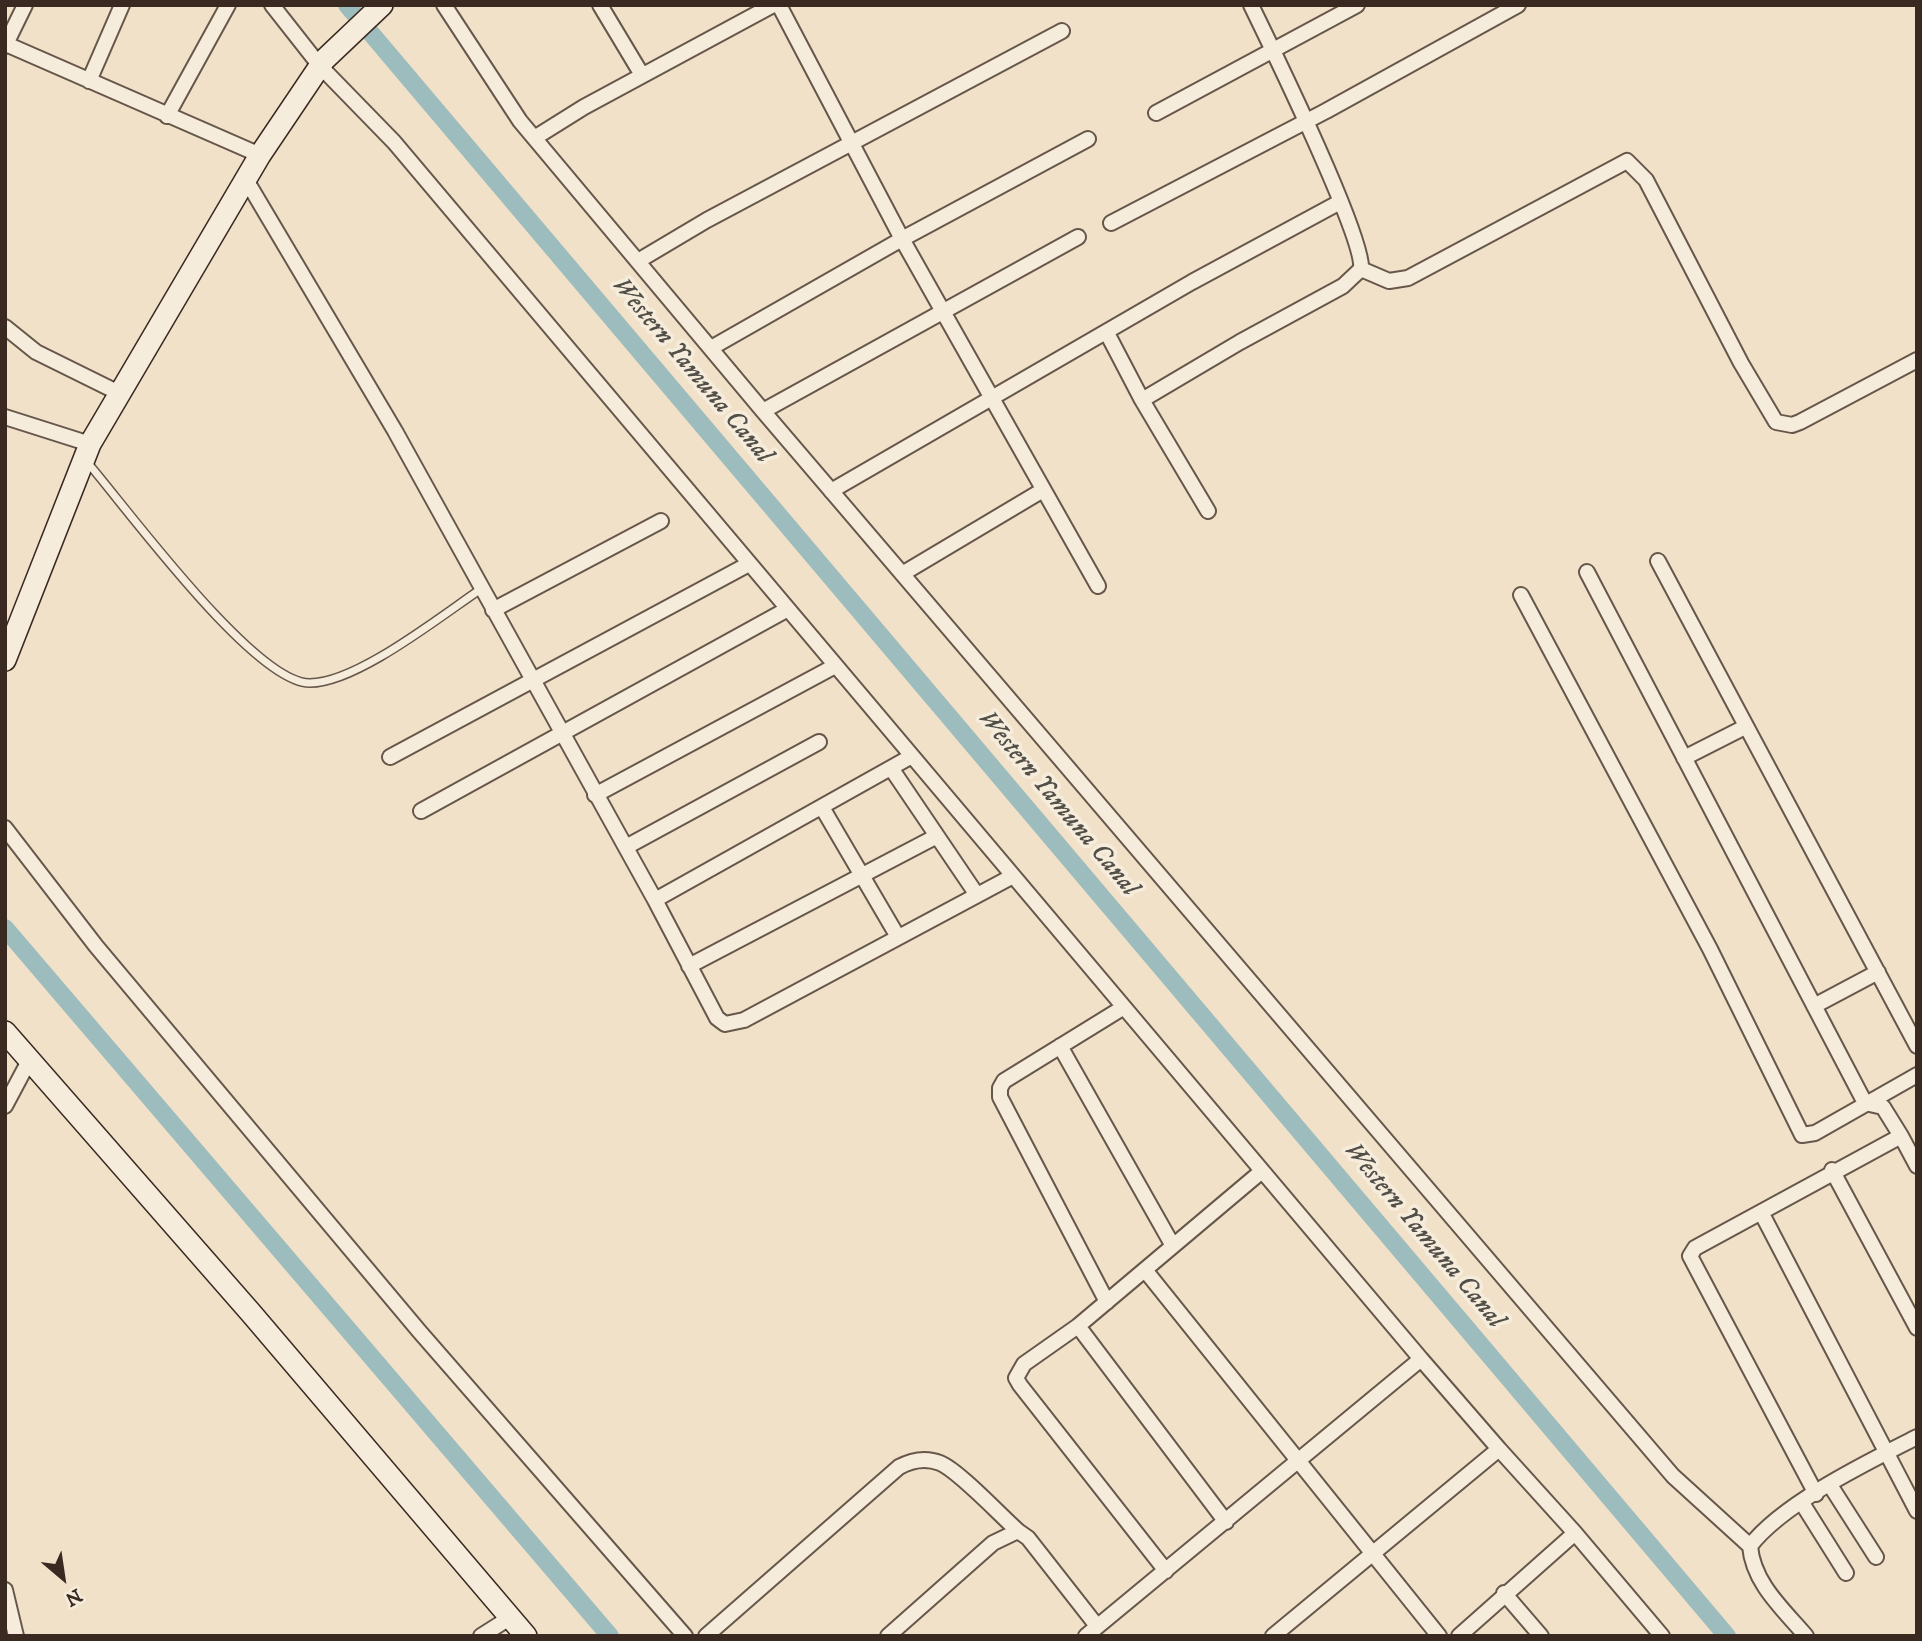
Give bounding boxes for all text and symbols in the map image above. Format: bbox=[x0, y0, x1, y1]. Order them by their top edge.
water label: Western Yamuna Canal bbox=[604, 272, 778, 470]
water label: Western Yamuna Canal bbox=[970, 705, 1144, 903]
water label: Western Yamuna Canal bbox=[1336, 1137, 1510, 1335]
north arrow bbox=[28, 1543, 98, 1613]
text: N bbox=[61, 1583, 86, 1611]

